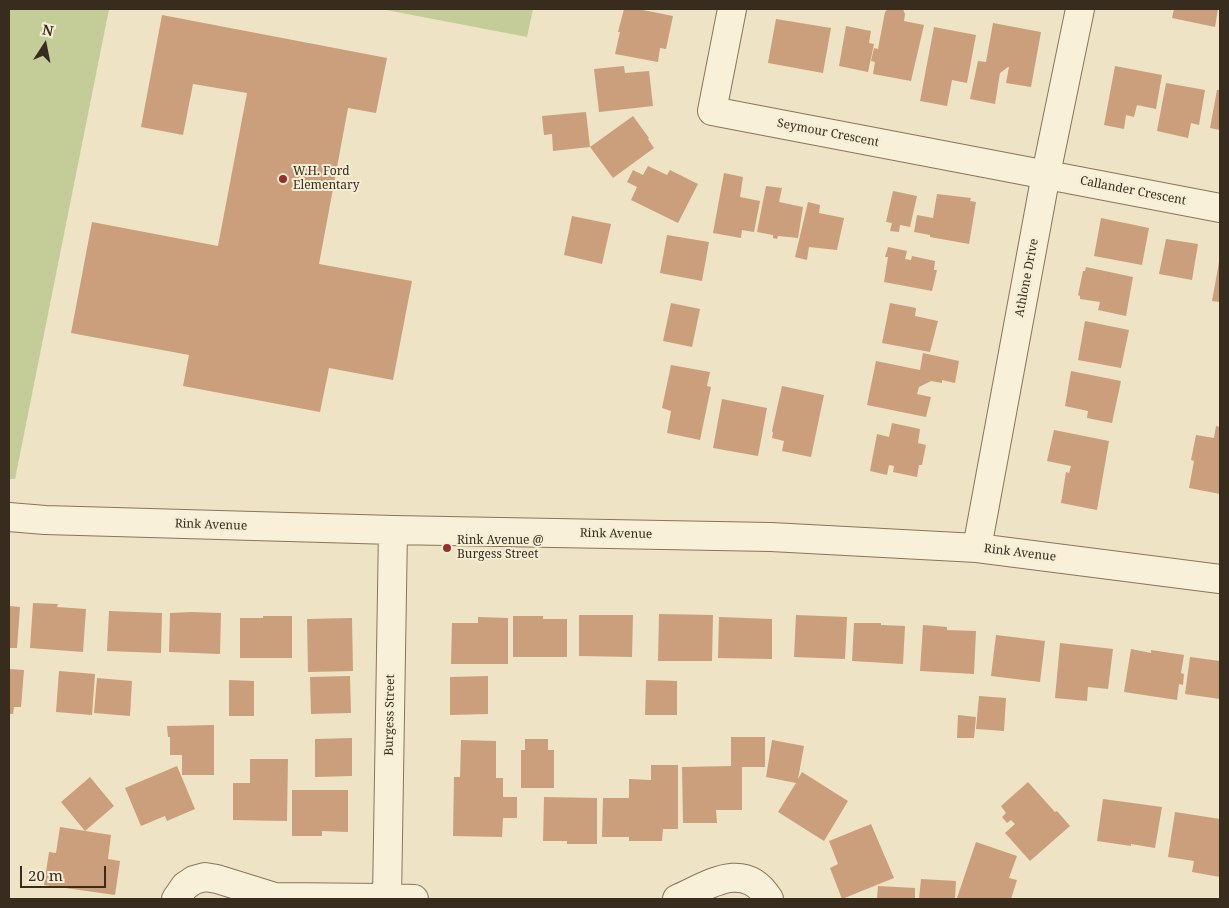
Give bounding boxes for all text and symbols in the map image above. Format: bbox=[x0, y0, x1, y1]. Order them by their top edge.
text: N bbox=[41, 19, 55, 40]
north arrow bbox=[20, 20, 70, 70]
street label: Seymour Crescent bbox=[776, 116, 880, 150]
place label: W.H. Ford Elementary bbox=[293, 165, 360, 193]
marker: W.H. Ford Elementary bbox=[277, 173, 289, 185]
street label: Callander Crescent bbox=[1079, 174, 1187, 208]
street label: Athlone Drive bbox=[1012, 237, 1042, 319]
street label: Rink Avenue bbox=[175, 517, 247, 533]
street label: Rink Avenue bbox=[580, 526, 652, 542]
place label: Rink Avenue @ Burgess Street bbox=[457, 534, 544, 562]
street label: Rink Avenue bbox=[983, 541, 1057, 565]
marker: Rink Avenue @ Burgess Street bbox=[441, 542, 453, 554]
street label: Burgess Street bbox=[382, 674, 398, 756]
scale bar bbox=[22, 856, 109, 888]
text: 20 m bbox=[28, 865, 63, 885]

